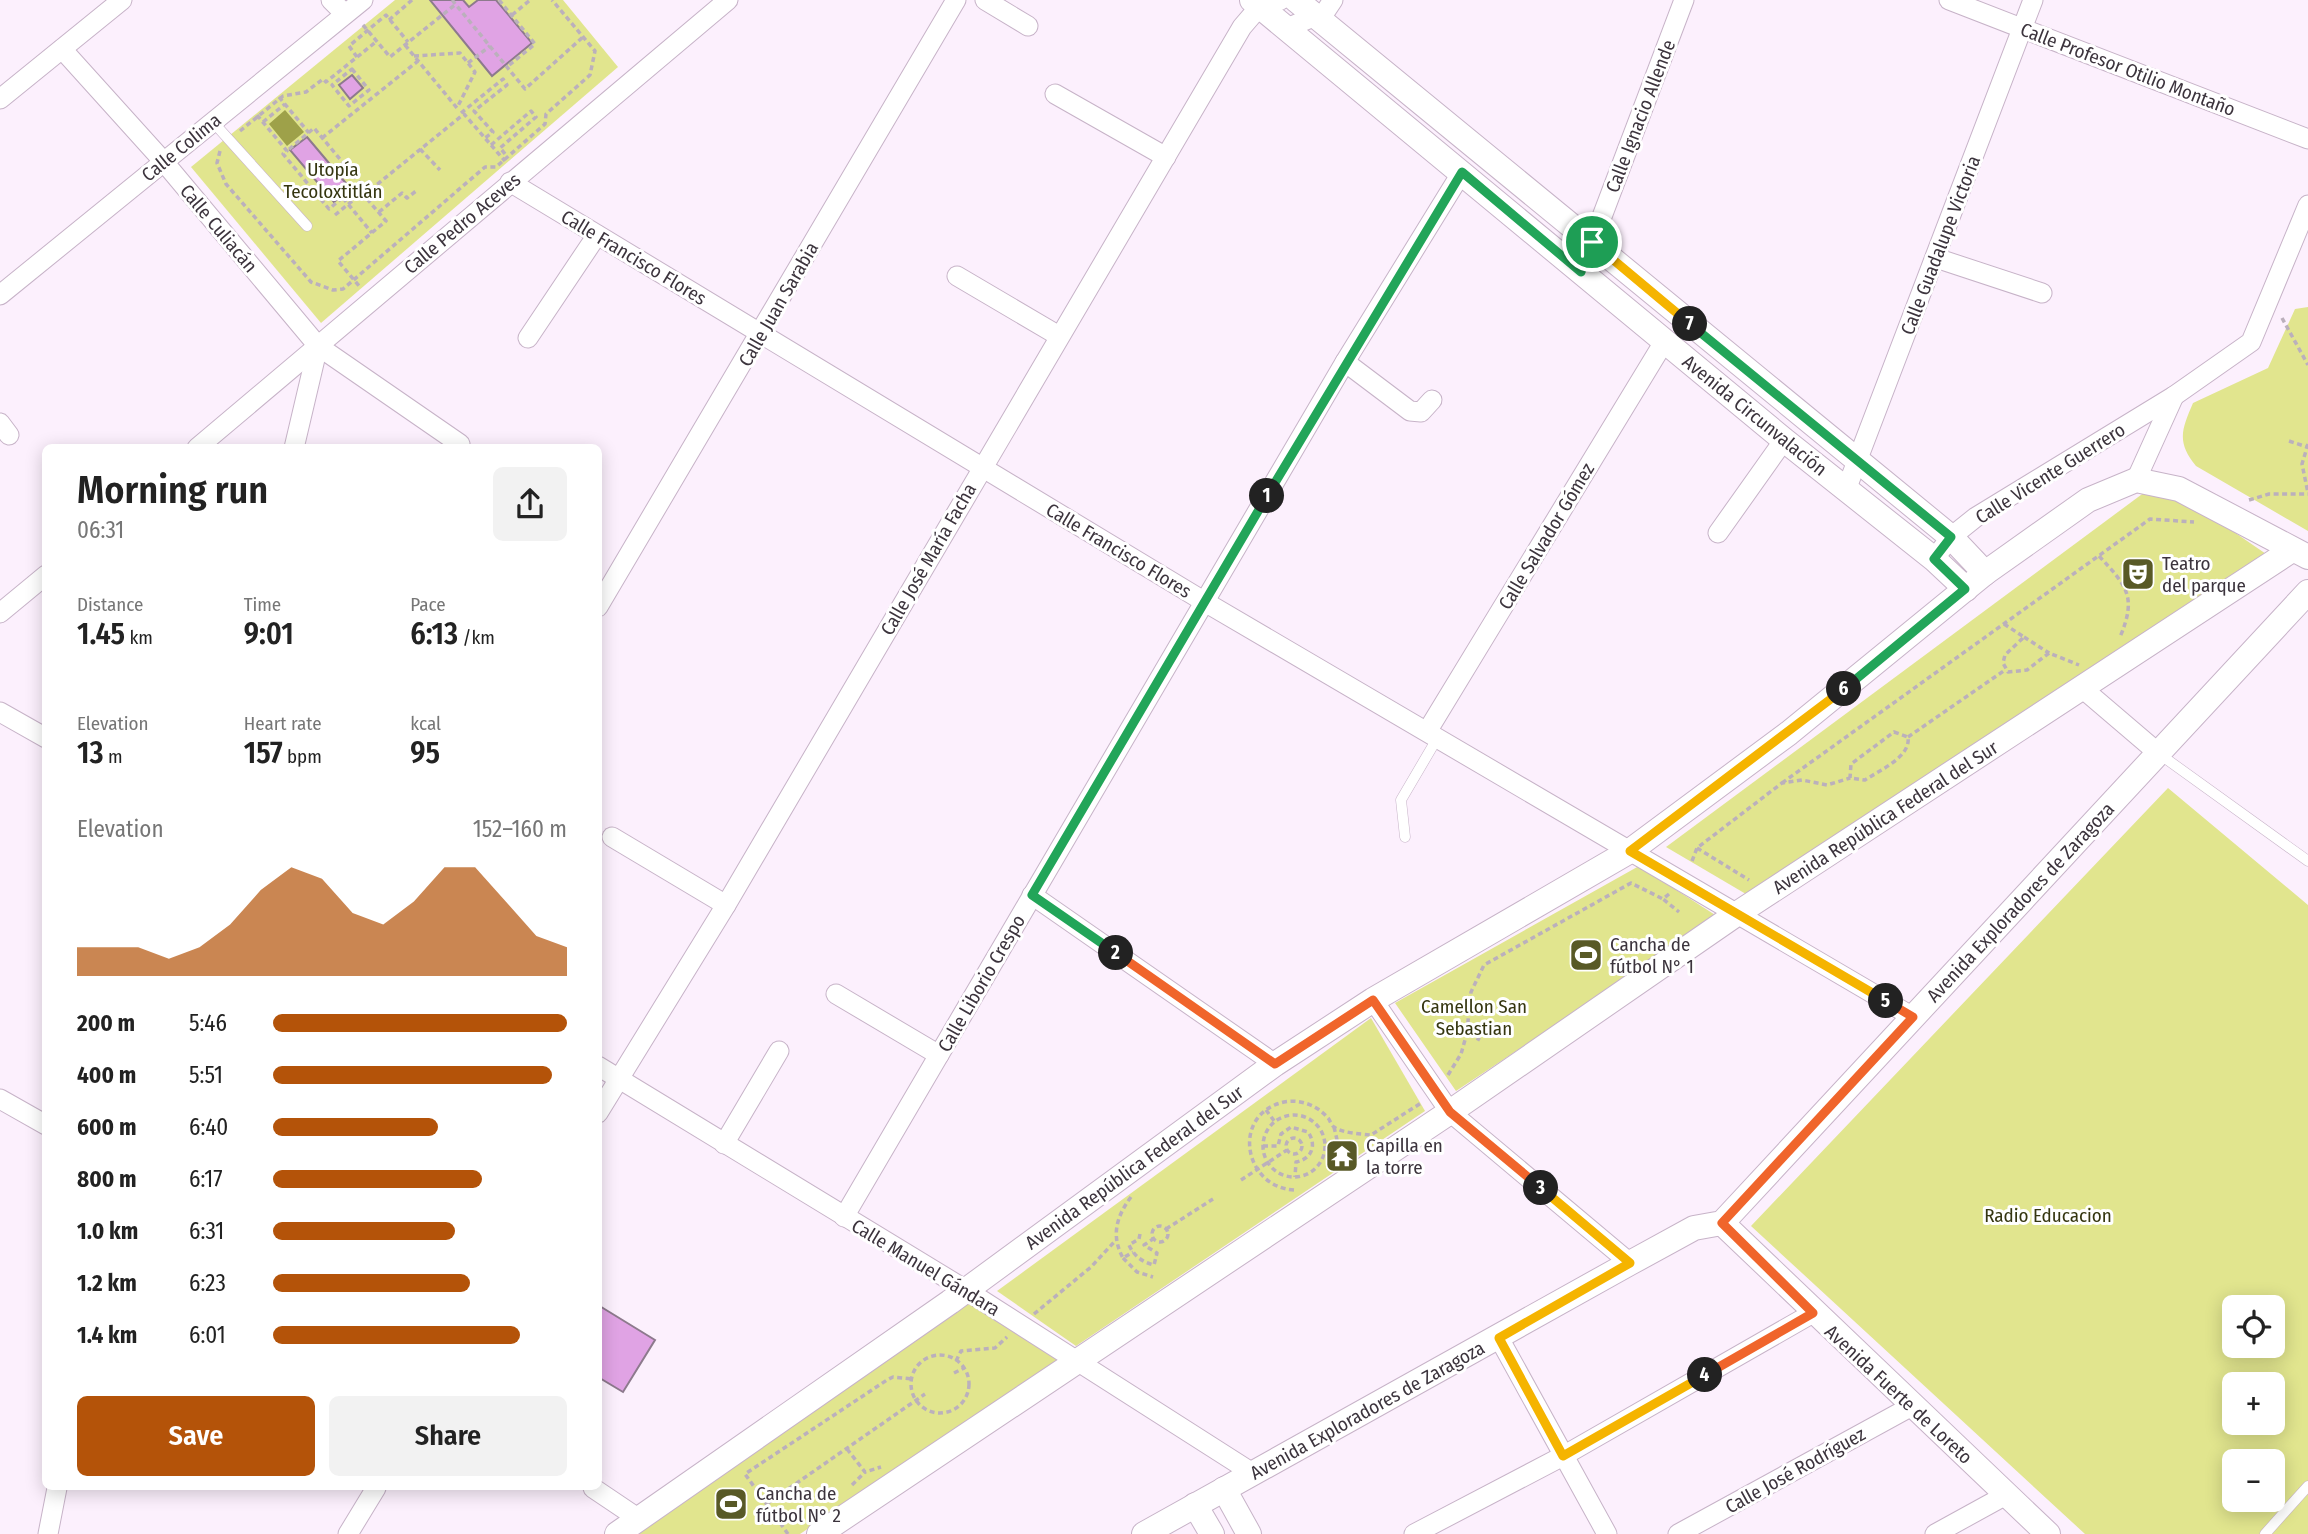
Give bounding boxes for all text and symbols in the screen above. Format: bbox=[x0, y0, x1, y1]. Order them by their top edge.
street label: Calle Profesor Otilio Montaño bbox=[2017, 18, 2239, 121]
street label: Calle Ignacio Allende bbox=[1601, 36, 1680, 196]
street label: Calle Colima bbox=[137, 108, 226, 186]
street label: Calle Guadalupe Victoria bbox=[1896, 152, 1985, 338]
park label: Utopía Tecoloxtitlán bbox=[283, 158, 383, 203]
street label: Calle Pedro Aceves bbox=[399, 168, 525, 279]
street label: Calle Culiacán bbox=[175, 180, 262, 277]
street label: Calle Francisco Flores bbox=[557, 205, 711, 310]
pin bbox=[1562, 212, 1622, 272]
icon: arrive bbox=[1573, 223, 1611, 261]
street label: Calle Juan Sarabia bbox=[734, 238, 823, 370]
pin: 7 bbox=[1672, 306, 1708, 342]
text: 7 bbox=[1685, 312, 1694, 335]
street label: Avenida Circunvalación bbox=[1678, 350, 1832, 481]
street label: Calle Vicente Guerrero bbox=[1971, 418, 2129, 529]
street label: Calle Salvador Gómez bbox=[1494, 458, 1599, 614]
text: Morning run bbox=[77, 467, 268, 513]
button: share bbox=[493, 467, 567, 541]
pin: 1 bbox=[1250, 478, 1284, 514]
street label: Calle José María Facha bbox=[876, 479, 981, 639]
text: 1 bbox=[1262, 484, 1271, 507]
street label: Calle Francisco Flores bbox=[1042, 498, 1196, 603]
text: 06:31 bbox=[77, 516, 124, 544]
place label: Teatro del parque bbox=[2162, 552, 2246, 597]
theatre icon: Teatro del parque bbox=[2119, 555, 2157, 593]
text: Distance bbox=[77, 593, 144, 616]
text: Time bbox=[244, 593, 281, 616]
text: Pace bbox=[410, 593, 446, 616]
text: 1.45 bbox=[77, 616, 125, 652]
text: 9:01 bbox=[244, 616, 294, 652]
text: 6:13 bbox=[410, 616, 458, 652]
text: km bbox=[125, 626, 153, 649]
text: /km bbox=[458, 626, 495, 649]
pin: 6 bbox=[1826, 672, 1862, 706]
text: 6 bbox=[1839, 677, 1848, 700]
text: Elevation bbox=[77, 712, 149, 735]
text: Heart rate bbox=[244, 712, 322, 735]
text: kcal bbox=[410, 712, 441, 735]
text: 13 bbox=[77, 735, 104, 771]
text: 157 bbox=[244, 735, 283, 771]
text: 95 bbox=[410, 735, 440, 771]
street label: Avenida República Federal del Sur bbox=[1768, 736, 2003, 899]
text: m bbox=[104, 745, 123, 768]
text: bpm bbox=[283, 745, 322, 768]
street label: Avenida Exploradores de Zaragoza bbox=[1922, 798, 2119, 1007]
text: Elevation bbox=[77, 815, 164, 843]
text: 152–160 m bbox=[473, 815, 567, 843]
street label: Calle Liborio Crespo bbox=[933, 911, 1030, 1056]
place label: Cancha de fútbol N° 1 bbox=[1610, 933, 1694, 978]
pin: 2 bbox=[1098, 936, 1134, 970]
sports icon: Cancha de fútbol N° 1 bbox=[1567, 936, 1605, 974]
text: 2 bbox=[1111, 941, 1120, 964]
pin: 5 bbox=[1868, 984, 1904, 1018]
text: 5 bbox=[1881, 989, 1890, 1012]
park label: Camellon San Sebastian bbox=[1421, 995, 1527, 1040]
text: 200 m bbox=[77, 1009, 135, 1037]
text: 5:46 bbox=[189, 1009, 227, 1037]
text: 400 m bbox=[77, 1061, 136, 1089]
text: 5:51 bbox=[189, 1061, 223, 1089]
street label: Avenida República Federal del Sur bbox=[1021, 1080, 1248, 1254]
text: 600 m bbox=[77, 1113, 136, 1141]
text: 6:40 bbox=[189, 1113, 228, 1141]
place label: Capilla en la torre bbox=[1366, 1134, 1443, 1179]
temple icon: Capilla en la torre bbox=[1323, 1137, 1361, 1175]
text: 800 m bbox=[77, 1165, 137, 1193]
text: 6:17 bbox=[189, 1165, 223, 1193]
pin: 3 bbox=[1524, 1170, 1558, 1206]
text: 3 bbox=[1536, 1176, 1545, 1199]
park label: Radio Educacion bbox=[1984, 1204, 2112, 1227]
street label: Calle Manuel Gándara bbox=[847, 1214, 1004, 1321]
text: 1.0 km bbox=[77, 1217, 138, 1245]
text: 6:31 bbox=[189, 1217, 224, 1245]
text: 1.2 km bbox=[77, 1269, 137, 1297]
text: 6:23 bbox=[189, 1269, 226, 1297]
map controls bbox=[2222, 1295, 2285, 1512]
button: locate bbox=[2222, 1295, 2285, 1358]
street label: Avenida Fuerte de Loreto bbox=[1820, 1320, 1977, 1469]
text: 1.4 km bbox=[77, 1321, 137, 1349]
text: 6:01 bbox=[189, 1321, 226, 1349]
street label: Avenida Exploradores de Zaragoza bbox=[1246, 1336, 1489, 1485]
pin: 4 bbox=[1688, 1358, 1722, 1392]
text: 4 bbox=[1700, 1363, 1709, 1386]
button: + bbox=[2222, 1372, 2285, 1435]
button: Save bbox=[77, 1396, 315, 1476]
button: Share bbox=[329, 1396, 567, 1476]
street label: Calle José Rodríguez bbox=[1721, 1422, 1870, 1518]
button: − bbox=[2222, 1449, 2285, 1512]
place label: Cancha de fútbol N° 2 bbox=[756, 1482, 841, 1527]
sports icon: Cancha de fútbol N° 2 bbox=[712, 1485, 750, 1523]

